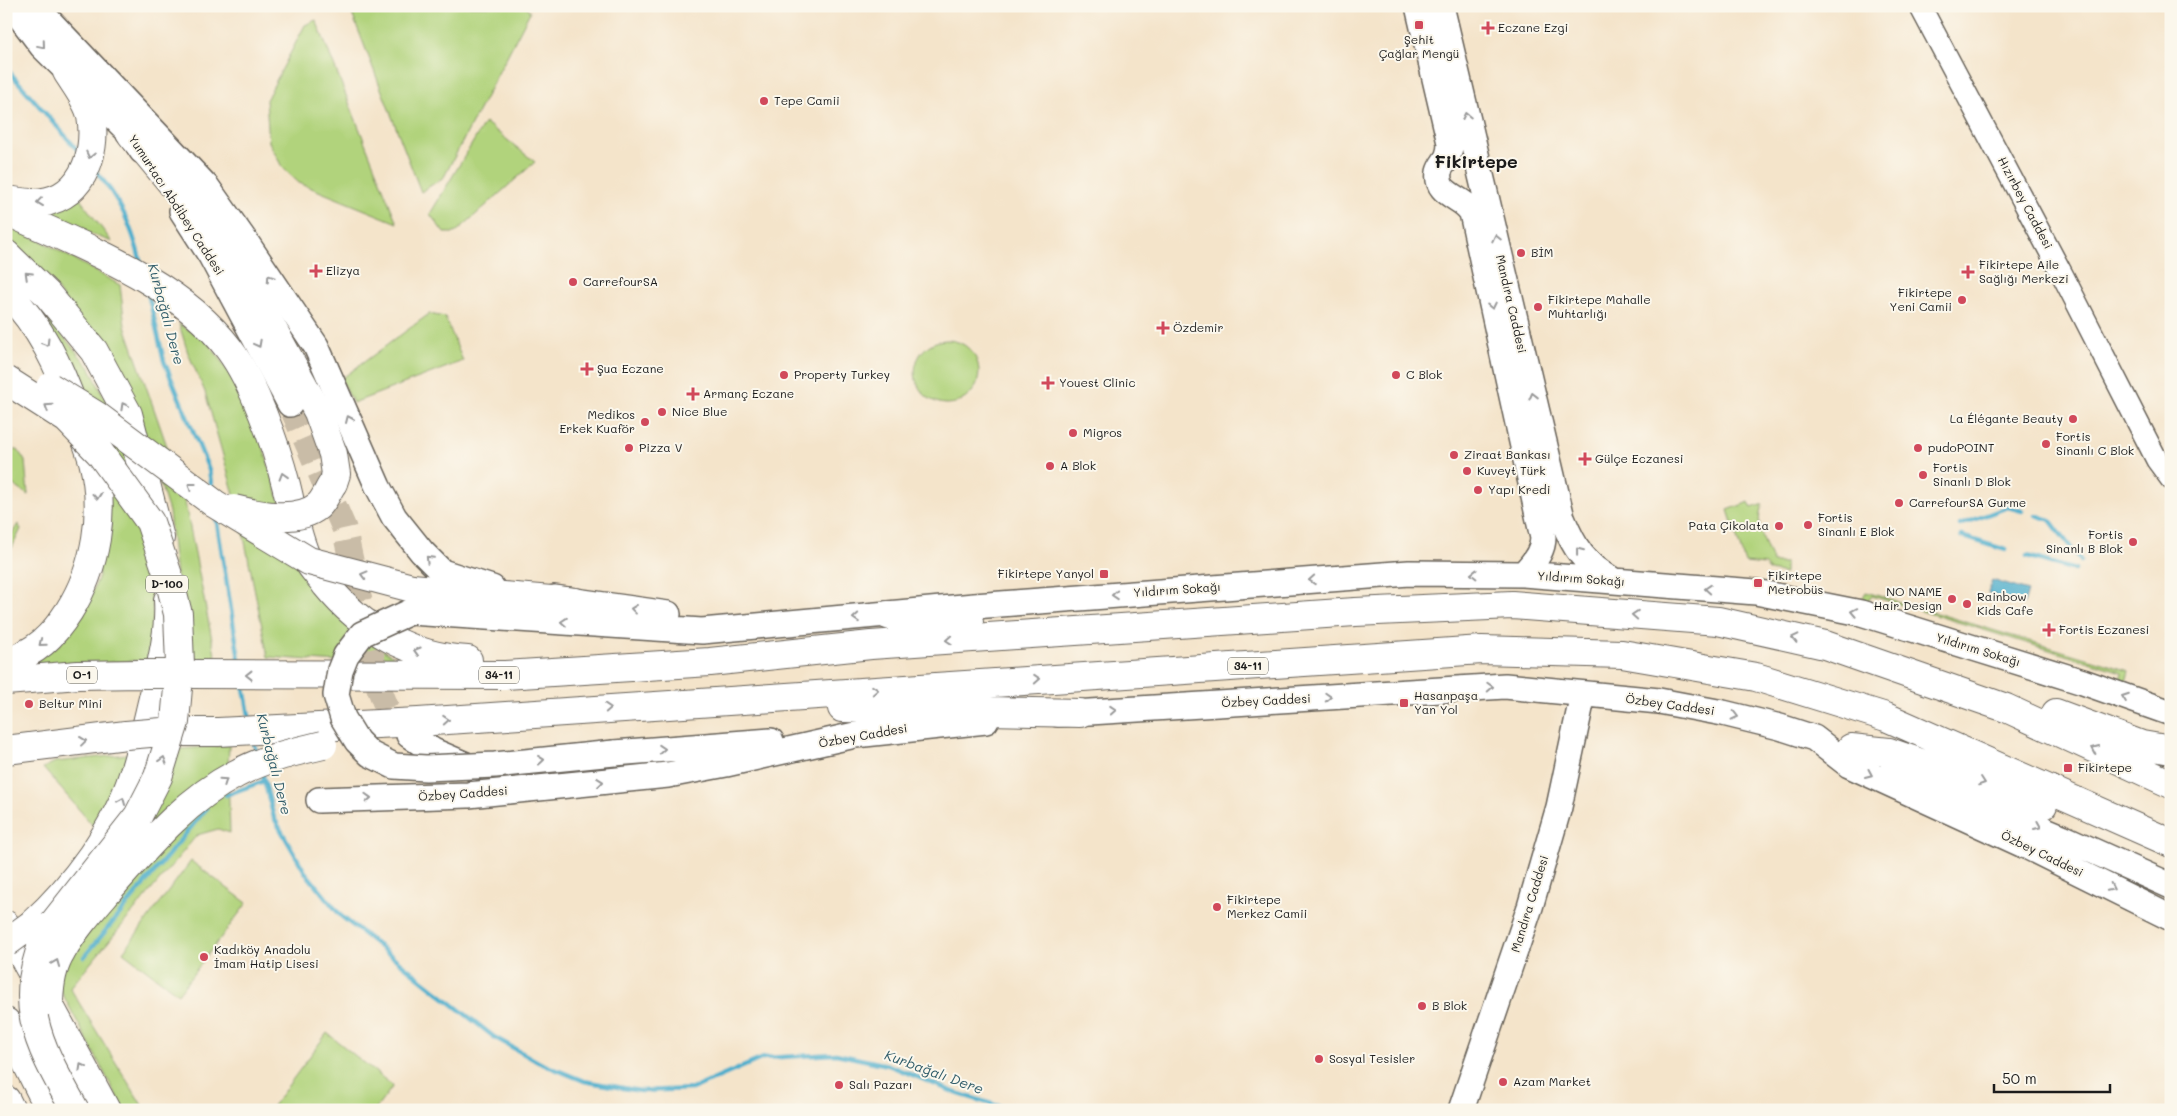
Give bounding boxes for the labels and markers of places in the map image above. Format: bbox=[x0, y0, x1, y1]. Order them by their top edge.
marker: Şehit Çağlar Mengü bbox=[1413, 19, 1425, 31]
place label: Eczane Ezgi bbox=[1498, 19, 1568, 35]
marker: Eczane Ezgi bbox=[1482, 22, 1494, 34]
place label: Şehit Çağlar Mengü bbox=[1379, 31, 1459, 61]
place label: Tepe Camii bbox=[774, 92, 840, 108]
marker: Tepe Camii bbox=[758, 95, 770, 107]
place label: BİM bbox=[1531, 244, 1553, 260]
marker: BİM bbox=[1515, 247, 1527, 259]
place label: Fikirtepe Aile Sağlığı Merkezi bbox=[1979, 256, 2069, 286]
place label: Elizya bbox=[326, 262, 360, 278]
marker: Elizya bbox=[310, 265, 322, 277]
marker: Fikirtepe Aile Sağlığı Merkezi bbox=[1961, 265, 1975, 279]
place label: CarrefourSA bbox=[583, 273, 658, 289]
marker: CarrefourSA bbox=[567, 276, 579, 288]
place label: Fikirtepe Yeni Camii bbox=[1890, 284, 1952, 314]
place label: Fikirtepe Mahalle Muhtarlığı bbox=[1548, 291, 1651, 321]
marker: Fikirtepe Yeni Camii bbox=[1956, 294, 1968, 306]
marker: Fikirtepe Mahalle Muhtarlığı bbox=[1532, 301, 1544, 313]
place label: Özdemir bbox=[1173, 319, 1223, 335]
marker: Özdemir bbox=[1157, 322, 1169, 334]
place label: Şua Eczane bbox=[597, 360, 664, 376]
marker: Şua Eczane bbox=[581, 363, 593, 375]
place label: Property Turkey bbox=[794, 366, 890, 382]
place label: C Blok bbox=[1406, 366, 1442, 382]
marker: Property Turkey bbox=[778, 369, 790, 381]
marker: C Blok bbox=[1390, 369, 1402, 381]
place label: Youest Clinic bbox=[1059, 374, 1136, 390]
marker: Youest Clinic bbox=[1041, 376, 1055, 390]
place label: Armanç Eczane bbox=[703, 385, 794, 401]
marker: Armanç Eczane bbox=[687, 388, 699, 400]
place label: Nice Blue bbox=[672, 403, 727, 419]
place label: Medikos Erkek Kuaför bbox=[559, 406, 635, 436]
marker: Nice Blue bbox=[656, 406, 668, 418]
place label: La Élégante Beauty bbox=[1950, 410, 2063, 426]
marker: La Élégante Beauty bbox=[2067, 413, 2079, 425]
marker: Medikos Erkek Kuaför bbox=[639, 416, 651, 428]
place label: Migros bbox=[1083, 424, 1122, 440]
marker: Migros bbox=[1067, 427, 1079, 439]
place label: Fortis Sinanlı C Blok bbox=[2056, 428, 2134, 458]
marker: Fortis Sinanlı C Blok bbox=[2040, 438, 2052, 450]
place label: Pizza V bbox=[639, 439, 683, 455]
place label: pudoPOINT bbox=[1928, 439, 1995, 455]
marker: Pizza V bbox=[623, 442, 635, 454]
marker: pudoPOINT bbox=[1912, 442, 1924, 454]
place label: Ziraat Bankası bbox=[1464, 446, 1551, 462]
marker: Ziraat Bankası bbox=[1448, 449, 1460, 461]
place label: Gülçe Eczanesi bbox=[1595, 450, 1683, 466]
marker: Gülçe Eczanesi bbox=[1579, 453, 1591, 465]
place label: A Blok bbox=[1060, 457, 1096, 473]
place label: Fortis Sinanlı D Blok bbox=[1933, 459, 2011, 489]
marker: A Blok bbox=[1044, 460, 1056, 472]
place label: Kuveyt Türk bbox=[1477, 462, 1546, 478]
marker: Kuveyt Türk bbox=[1461, 465, 1473, 477]
marker: Fortis Sinanlı D Blok bbox=[1917, 469, 1929, 481]
place label: Yapı Kredi bbox=[1488, 481, 1550, 497]
marker: Yapı Kredi bbox=[1472, 484, 1484, 496]
place label: CarrefourSA Gurme bbox=[1909, 494, 2026, 510]
marker: CarrefourSA Gurme bbox=[1893, 497, 1905, 509]
place label: Fortis Sinanlı E Blok bbox=[1818, 509, 1895, 539]
place label: Pata Çikolata bbox=[1689, 517, 1769, 533]
marker: Fortis Sinanlı E Blok bbox=[1802, 519, 1814, 531]
marker: Pata Çikolata bbox=[1773, 520, 1785, 532]
place label: Fortis Sinanlı B Blok bbox=[2046, 526, 2123, 556]
marker: Fortis Sinanlı B Blok bbox=[2127, 536, 2139, 548]
place label: Fikirtepe Yanyol bbox=[998, 565, 1094, 581]
place label: Fikirtepe Metrobüs bbox=[1768, 567, 1824, 597]
marker: Fikirtepe Yanyol bbox=[1098, 568, 1110, 580]
marker: Fikirtepe Metrobüs bbox=[1752, 577, 1764, 589]
place label: NO NAME Hair Design bbox=[1874, 583, 1942, 613]
place label: Rainbow Kids Cafe bbox=[1977, 588, 2033, 618]
marker: NO NAME Hair Design bbox=[1946, 593, 1958, 605]
marker: Rainbow Kids Cafe bbox=[1961, 598, 1973, 610]
place label: Fortis Eczanesi bbox=[2059, 621, 2149, 637]
marker: Fortis Eczanesi bbox=[2043, 624, 2055, 636]
place label: Hasanpaşa Yan Yol bbox=[1414, 687, 1478, 717]
place label: Beltur Mini bbox=[39, 695, 102, 711]
marker: Hasanpaşa Yan Yol bbox=[1398, 697, 1410, 709]
marker: Beltur Mini bbox=[23, 698, 35, 710]
place label: Fikirtepe bbox=[2078, 759, 2132, 775]
marker: Fikirtepe bbox=[2062, 762, 2074, 774]
place label: Fikirtepe Merkez Camii bbox=[1227, 891, 1307, 921]
marker: Fikirtepe Merkez Camii bbox=[1211, 901, 1223, 913]
place label: Kadıköy Anadolu İmam Hatip Lisesi bbox=[214, 941, 319, 971]
marker: Kadıköy Anadolu İmam Hatip Lisesi bbox=[198, 951, 210, 963]
place label: B Blok bbox=[1432, 997, 1467, 1013]
marker: B Blok bbox=[1416, 1000, 1428, 1012]
place label: Sosyal Tesisler bbox=[1329, 1050, 1415, 1066]
marker: Sosyal Tesisler bbox=[1313, 1053, 1325, 1065]
place label: Azam Market bbox=[1513, 1073, 1591, 1089]
place label: Salı Pazarı bbox=[849, 1076, 913, 1092]
marker: Azam Market bbox=[1497, 1076, 1509, 1088]
marker: Salı Pazarı bbox=[833, 1079, 845, 1091]

